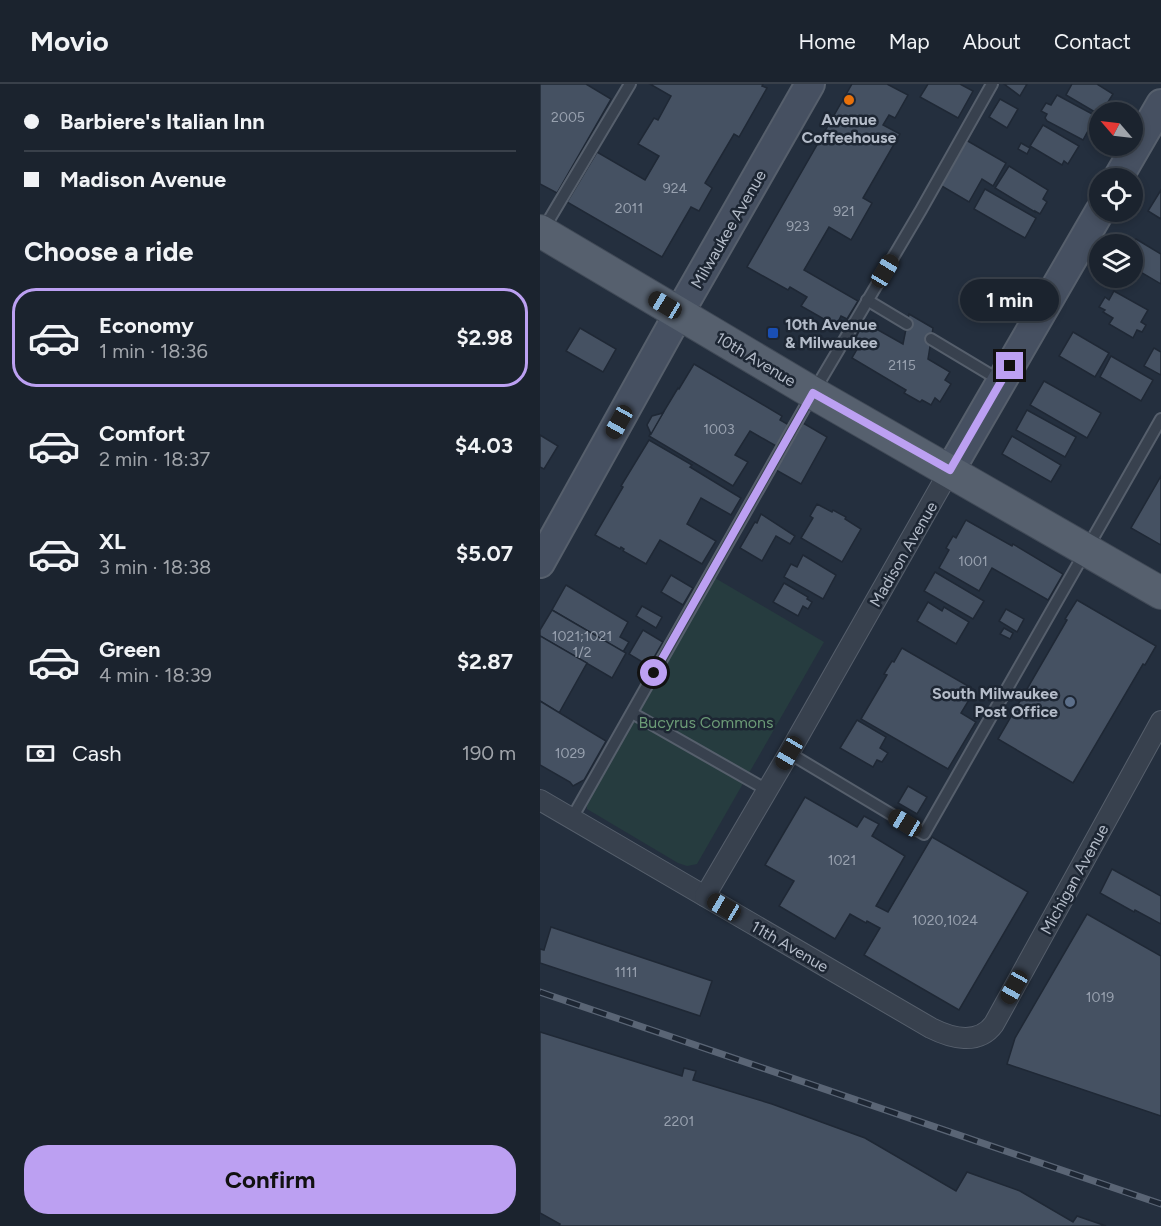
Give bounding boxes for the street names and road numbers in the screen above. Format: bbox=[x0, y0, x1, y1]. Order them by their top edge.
street label: Milwaukee Avenue bbox=[687, 167, 770, 292]
street label: 10th Avenue bbox=[712, 328, 799, 391]
street label: Madison Avenue bbox=[866, 498, 941, 610]
street label: Michigan Avenue bbox=[1036, 821, 1113, 938]
street label: 11th Avenue bbox=[748, 917, 832, 976]

